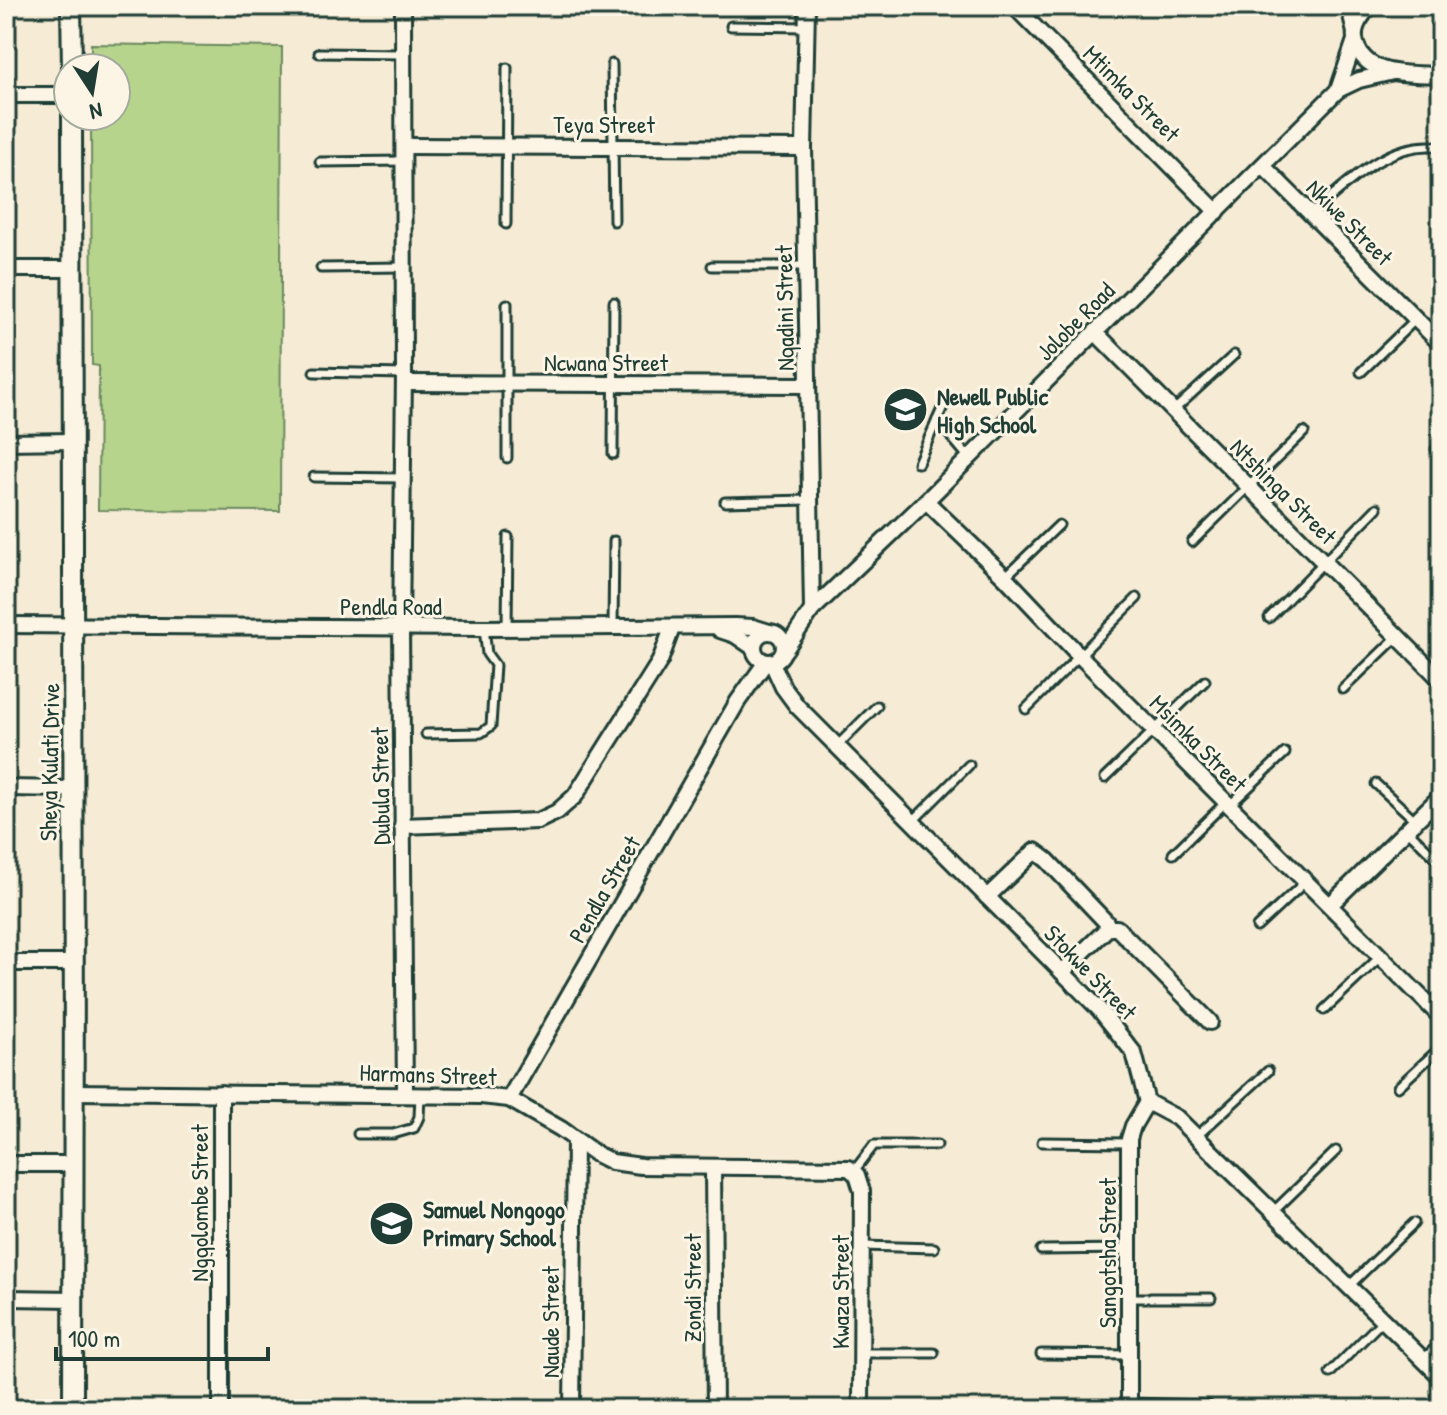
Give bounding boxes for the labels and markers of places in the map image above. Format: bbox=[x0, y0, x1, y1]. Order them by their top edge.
place label: Newell Public High School bbox=[937, 380, 1049, 441]
school or university icon: Newell Public High School bbox=[882, 386, 930, 434]
place label: Samuel Nongogo Primary School bbox=[423, 1193, 565, 1254]
school or university icon: Samuel Nongogo Primary School bbox=[368, 1199, 416, 1247]

